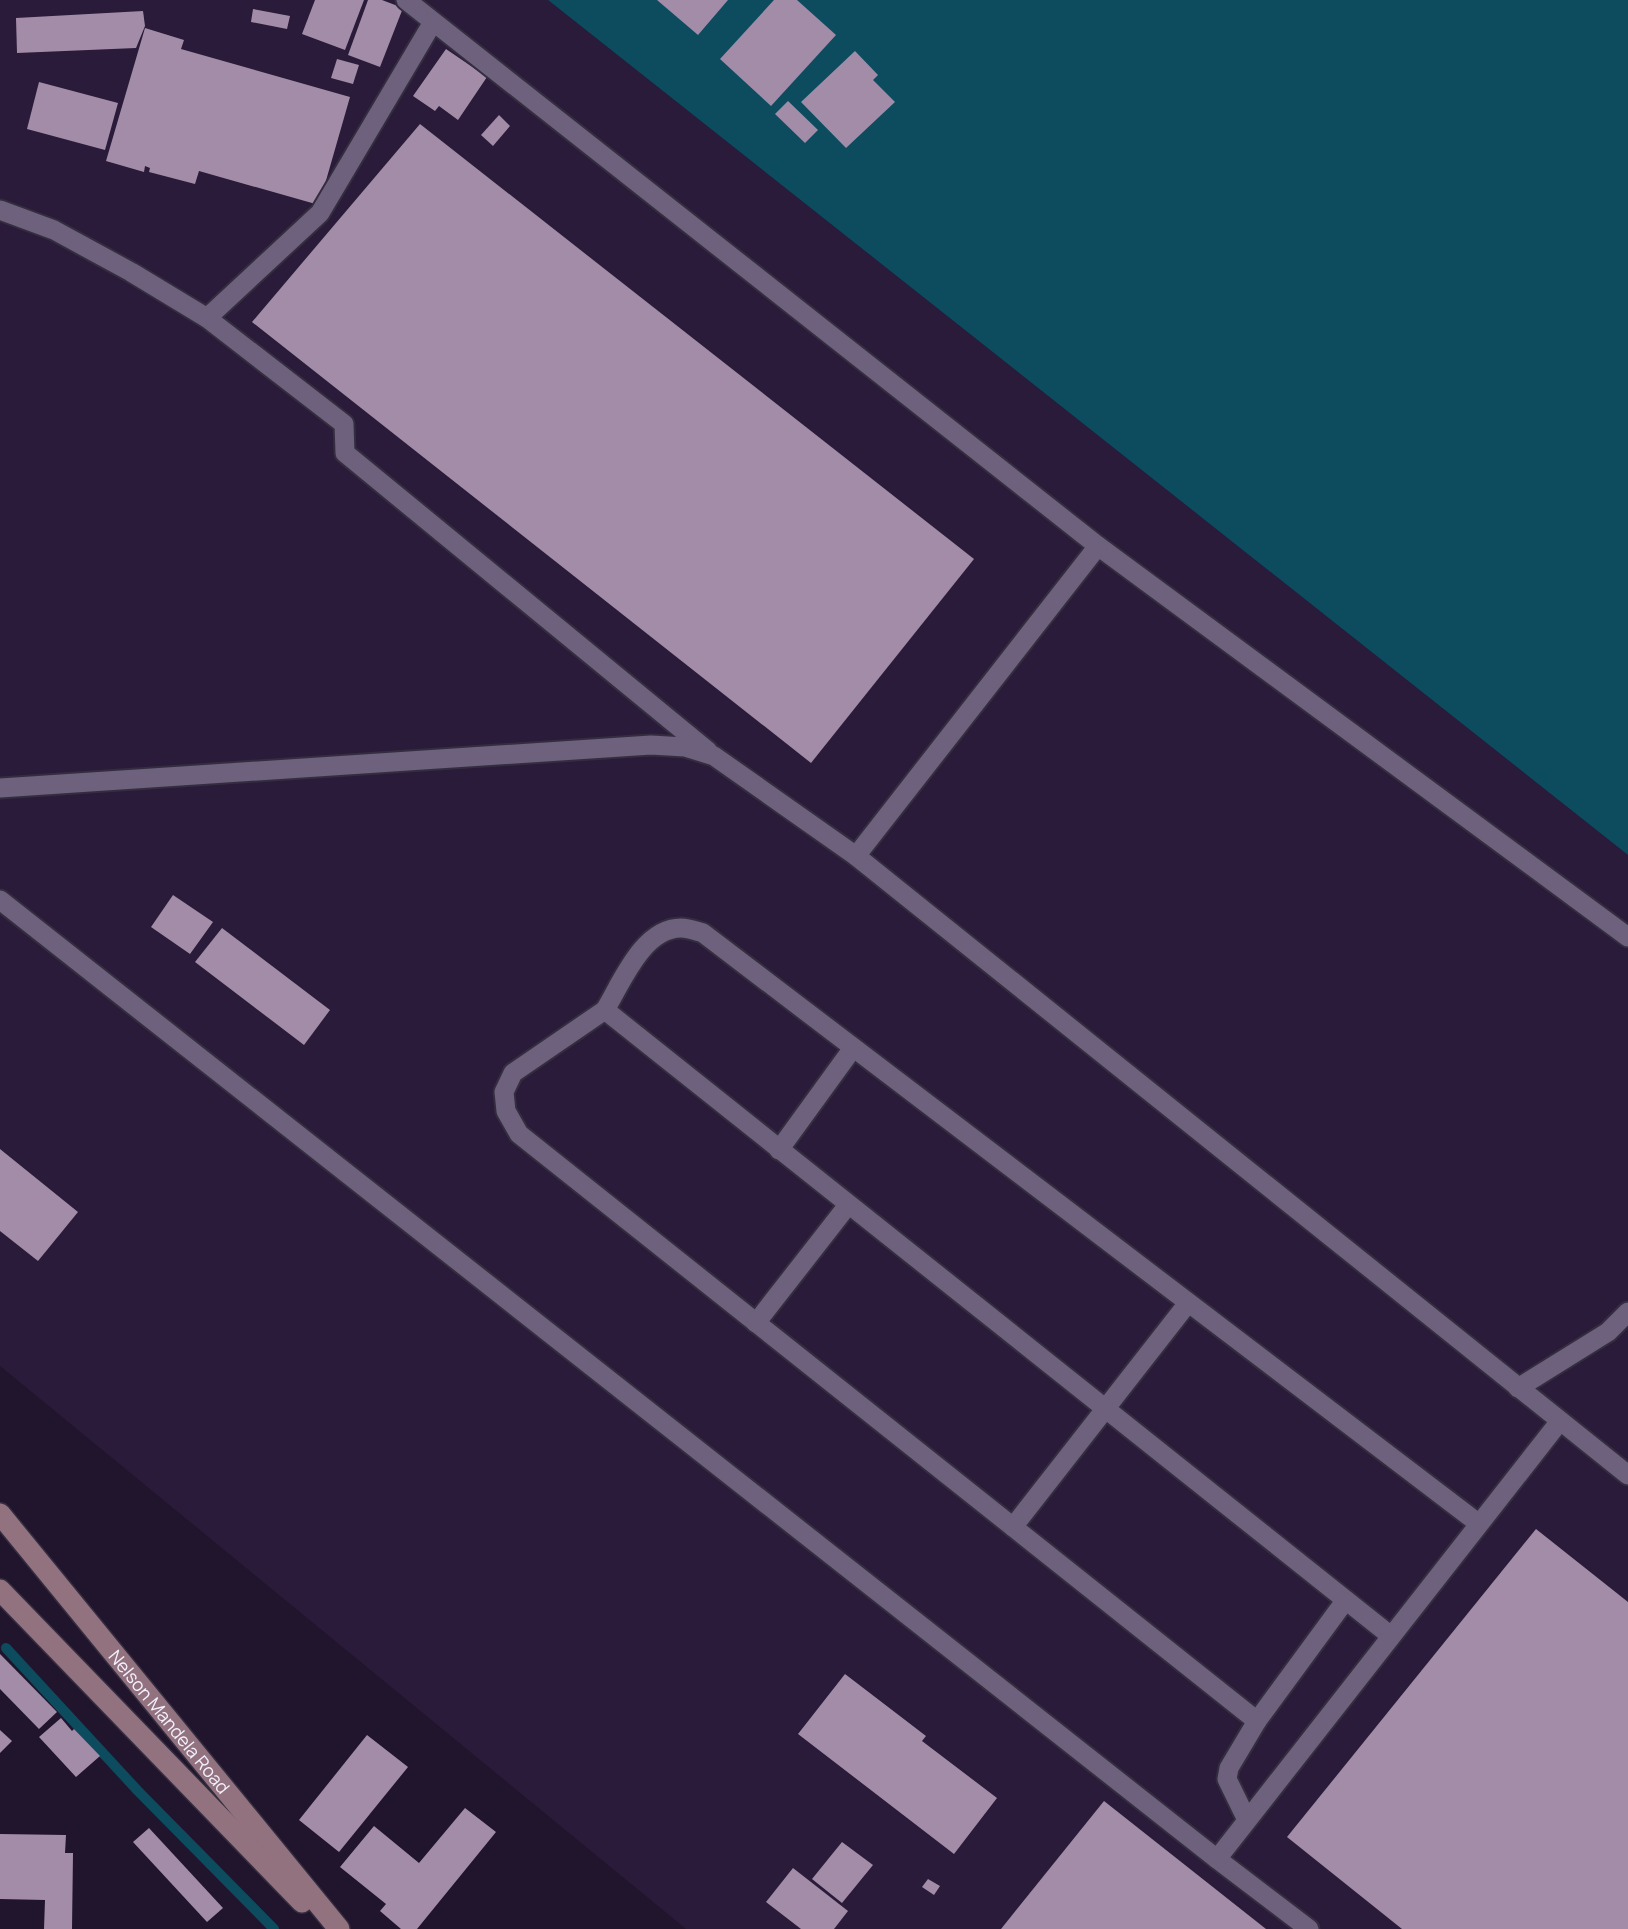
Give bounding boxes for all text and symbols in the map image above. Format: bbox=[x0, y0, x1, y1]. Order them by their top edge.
street label: Nelson Mandela Road bbox=[104, 1645, 235, 1798]

